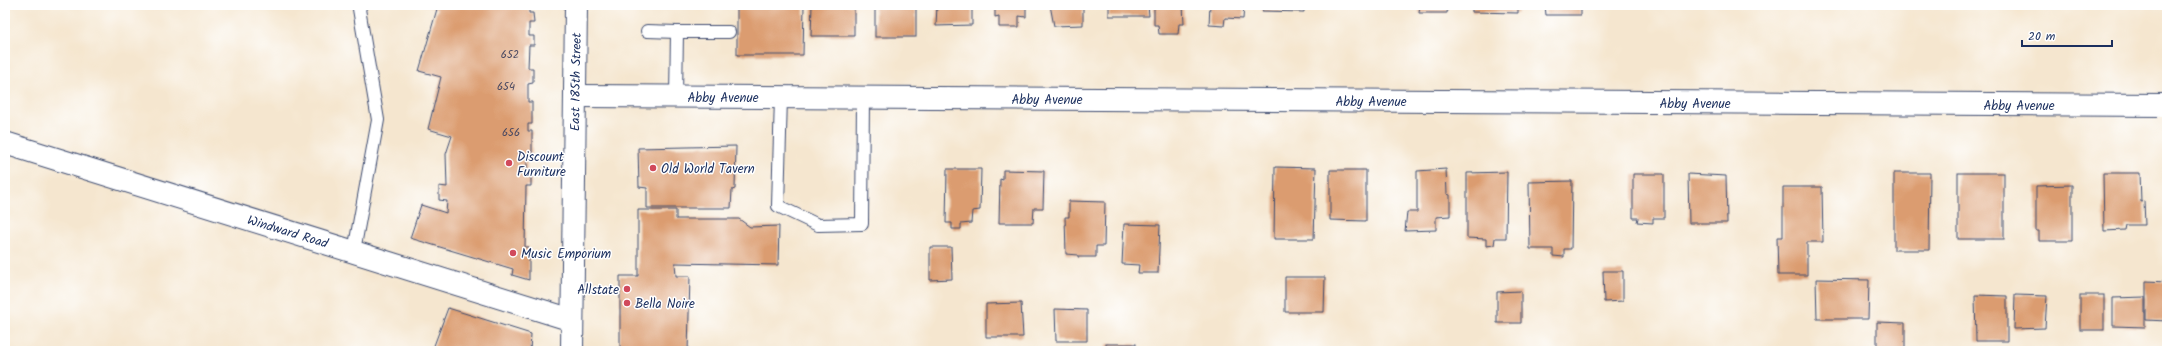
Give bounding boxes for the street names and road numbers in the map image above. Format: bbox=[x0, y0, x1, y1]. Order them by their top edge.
street label: East 185th Street bbox=[565, 32, 588, 131]
street label: Abby Avenue bbox=[687, 88, 759, 109]
street label: Abby Avenue bbox=[1011, 90, 1083, 111]
street label: Abby Avenue bbox=[1335, 92, 1407, 113]
street label: Abby Avenue bbox=[1659, 94, 1731, 115]
street label: Abby Avenue bbox=[1983, 96, 2055, 117]
street label: Windward Road bbox=[245, 210, 331, 255]

